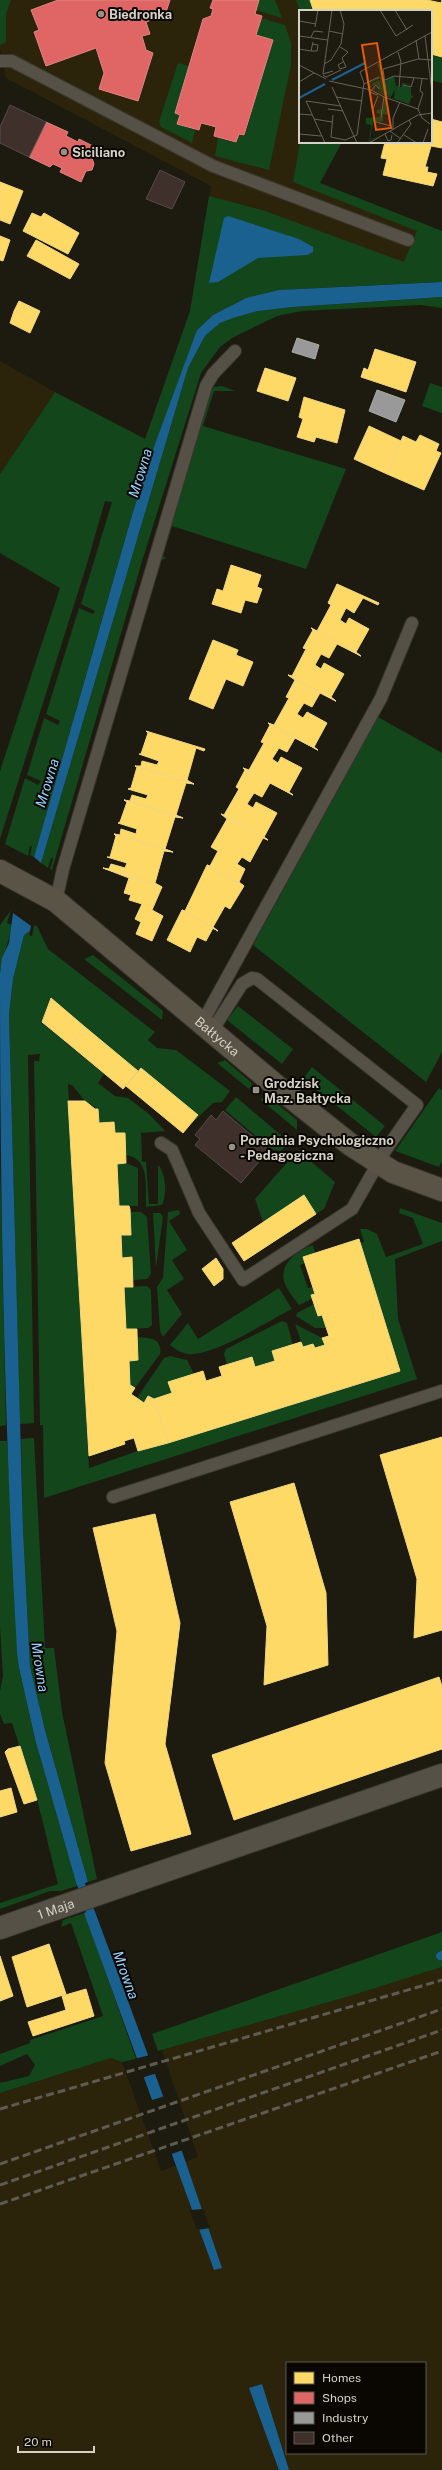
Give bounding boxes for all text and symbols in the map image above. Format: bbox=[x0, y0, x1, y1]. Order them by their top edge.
place label: Biedronka bbox=[109, 7, 172, 22]
marker: Biedronka bbox=[96, 9, 106, 19]
inset map bbox=[299, 10, 432, 143]
place label: Siciliano bbox=[72, 145, 125, 160]
marker: Siciliano bbox=[59, 147, 69, 157]
water label: Mrowna bbox=[125, 447, 155, 499]
water label: Mrowna bbox=[32, 757, 62, 809]
street label: Bałtycka bbox=[192, 1013, 242, 1059]
place label: Grodzisk Maz. Bałtycka bbox=[264, 1076, 351, 1106]
marker: Grodzisk Maz. Bałtycka bbox=[251, 1085, 261, 1095]
place label: Poradnia Psychologiczno - Pedagogiczna bbox=[240, 1133, 394, 1163]
marker: Poradnia Psychologiczno - Pedagogiczna bbox=[227, 1142, 237, 1152]
water label: Mrowna bbox=[28, 1641, 52, 1693]
street label: 1 Maja bbox=[35, 1895, 76, 1922]
water label: Mrowna bbox=[110, 1949, 142, 2001]
legend bbox=[286, 2362, 426, 2454]
text: Homes bbox=[322, 2371, 361, 2385]
text: Shops bbox=[322, 2391, 357, 2405]
text: Industry bbox=[322, 2411, 369, 2425]
scale bar bbox=[18, 2428, 94, 2454]
text: Other bbox=[322, 2431, 354, 2445]
text: 20 m bbox=[24, 2435, 52, 2449]

